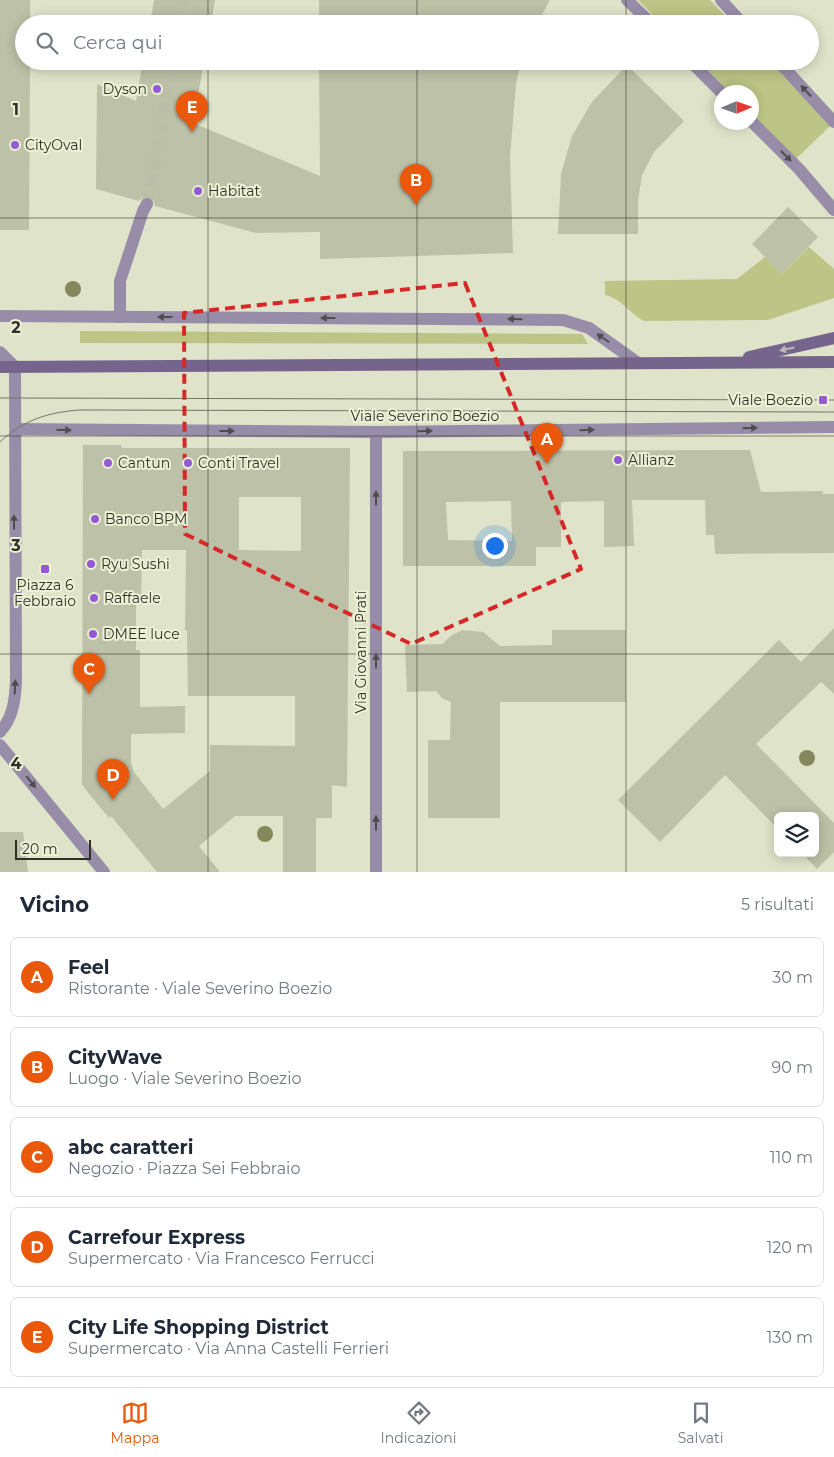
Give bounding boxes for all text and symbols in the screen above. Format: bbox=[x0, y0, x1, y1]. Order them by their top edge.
search box bbox=[15, 15, 819, 70]
icon: search bbox=[33, 29, 61, 57]
text: Cerca qui bbox=[73, 31, 163, 54]
place label: Dyson bbox=[103, 80, 147, 98]
marker: Dyson bbox=[151, 83, 163, 95]
north arrow bbox=[714, 85, 759, 130]
one-way arrow bbox=[800, 86, 812, 98]
pin: E bbox=[176, 91, 208, 132]
text: 1 bbox=[13, 100, 19, 119]
place label: CityOval bbox=[25, 136, 82, 154]
marker: CityOval bbox=[9, 139, 21, 151]
one-way arrow bbox=[780, 150, 792, 162]
pin: B bbox=[400, 164, 432, 205]
place label: Habitat bbox=[208, 182, 260, 200]
marker: Habitat bbox=[192, 185, 204, 197]
one-way arrow bbox=[157, 313, 173, 321]
one-way arrow bbox=[319, 314, 335, 322]
one-way arrow bbox=[506, 315, 522, 323]
text: 2 bbox=[11, 318, 21, 337]
one-way arrow bbox=[596, 333, 609, 343]
one-way arrow bbox=[779, 345, 794, 353]
place label: Viale Boezio bbox=[728, 391, 813, 409]
marker: Viale Boezio bbox=[817, 394, 829, 406]
street label: Viale Severino Boezio bbox=[351, 407, 500, 425]
pin: A bbox=[531, 423, 563, 464]
one-way arrow bbox=[742, 424, 758, 432]
one-way arrow bbox=[580, 425, 596, 433]
one-way arrow bbox=[57, 426, 73, 434]
one-way arrow bbox=[219, 427, 235, 435]
one-way arrow bbox=[417, 427, 433, 435]
place label: Allianz bbox=[628, 451, 674, 469]
place label: Cantun bbox=[118, 454, 170, 472]
place label: Conti Travel bbox=[198, 454, 280, 472]
marker: Allianz bbox=[612, 454, 624, 466]
marker: Cantun bbox=[102, 457, 114, 469]
marker: Conti Travel bbox=[182, 457, 194, 469]
one-way arrow bbox=[372, 490, 380, 506]
place label: Banco BPM bbox=[105, 510, 187, 528]
marker: Banco BPM bbox=[89, 513, 101, 525]
one-way arrow bbox=[10, 514, 18, 530]
your location bbox=[482, 533, 508, 559]
text: 3 bbox=[10, 536, 21, 555]
place label: Ryu Sushi bbox=[101, 555, 170, 573]
marker: Ryu Sushi bbox=[85, 558, 97, 570]
marker: Piazza 6 Febbraio bbox=[39, 563, 51, 575]
place label: Piazza 6 Febbraio bbox=[14, 576, 76, 610]
place label: Raffaele bbox=[104, 589, 161, 607]
street label: Via Giovanni Prati bbox=[352, 591, 370, 713]
marker: Raffaele bbox=[88, 592, 100, 604]
place label: DMEE luce bbox=[103, 625, 180, 643]
marker: DMEE luce bbox=[87, 628, 99, 640]
pin: C bbox=[73, 653, 105, 694]
one-way arrow bbox=[372, 653, 380, 669]
one-way arrow bbox=[12, 679, 20, 695]
text: 4 bbox=[10, 754, 22, 773]
pin: D bbox=[97, 759, 129, 800]
one-way arrow bbox=[25, 776, 36, 789]
map controls bbox=[774, 812, 819, 857]
button: layers bbox=[774, 812, 819, 857]
one-way arrow bbox=[372, 815, 380, 831]
scale bar bbox=[15, 837, 91, 860]
text: 20 m bbox=[22, 840, 58, 858]
text: Vicino bbox=[20, 892, 89, 917]
text: 5 risultati bbox=[741, 895, 814, 914]
text: Feel bbox=[68, 956, 110, 979]
text: A bbox=[31, 968, 43, 987]
text: 30 m bbox=[772, 968, 813, 987]
text: Ristorante · Viale Severino Boezio bbox=[68, 979, 332, 998]
text: CityWave bbox=[68, 1046, 162, 1069]
text: B bbox=[31, 1058, 43, 1077]
text: 90 m bbox=[771, 1058, 813, 1077]
text: Luogo · Viale Severino Boezio bbox=[68, 1069, 302, 1088]
text: abc caratteri bbox=[68, 1136, 193, 1159]
text: C bbox=[31, 1148, 43, 1167]
text: 110 m bbox=[770, 1148, 813, 1167]
text: Negozio · Piazza Sei Febbraio bbox=[68, 1159, 300, 1178]
text: Carrefour Express bbox=[68, 1226, 245, 1249]
text: D bbox=[30, 1238, 44, 1257]
text: 120 m bbox=[766, 1238, 813, 1257]
text: Supermercato · Via Francesco Ferrucci bbox=[68, 1249, 375, 1268]
text: City Life Shopping District bbox=[68, 1316, 329, 1339]
text: E bbox=[32, 1328, 42, 1347]
text: 130 m bbox=[766, 1328, 813, 1347]
text: Supermercato · Via Anna Castelli Ferrieri bbox=[68, 1339, 389, 1358]
tab: Mappa bbox=[111, 1399, 159, 1447]
tab: Indicazioni bbox=[381, 1399, 457, 1447]
tab: Salvati bbox=[678, 1399, 723, 1447]

